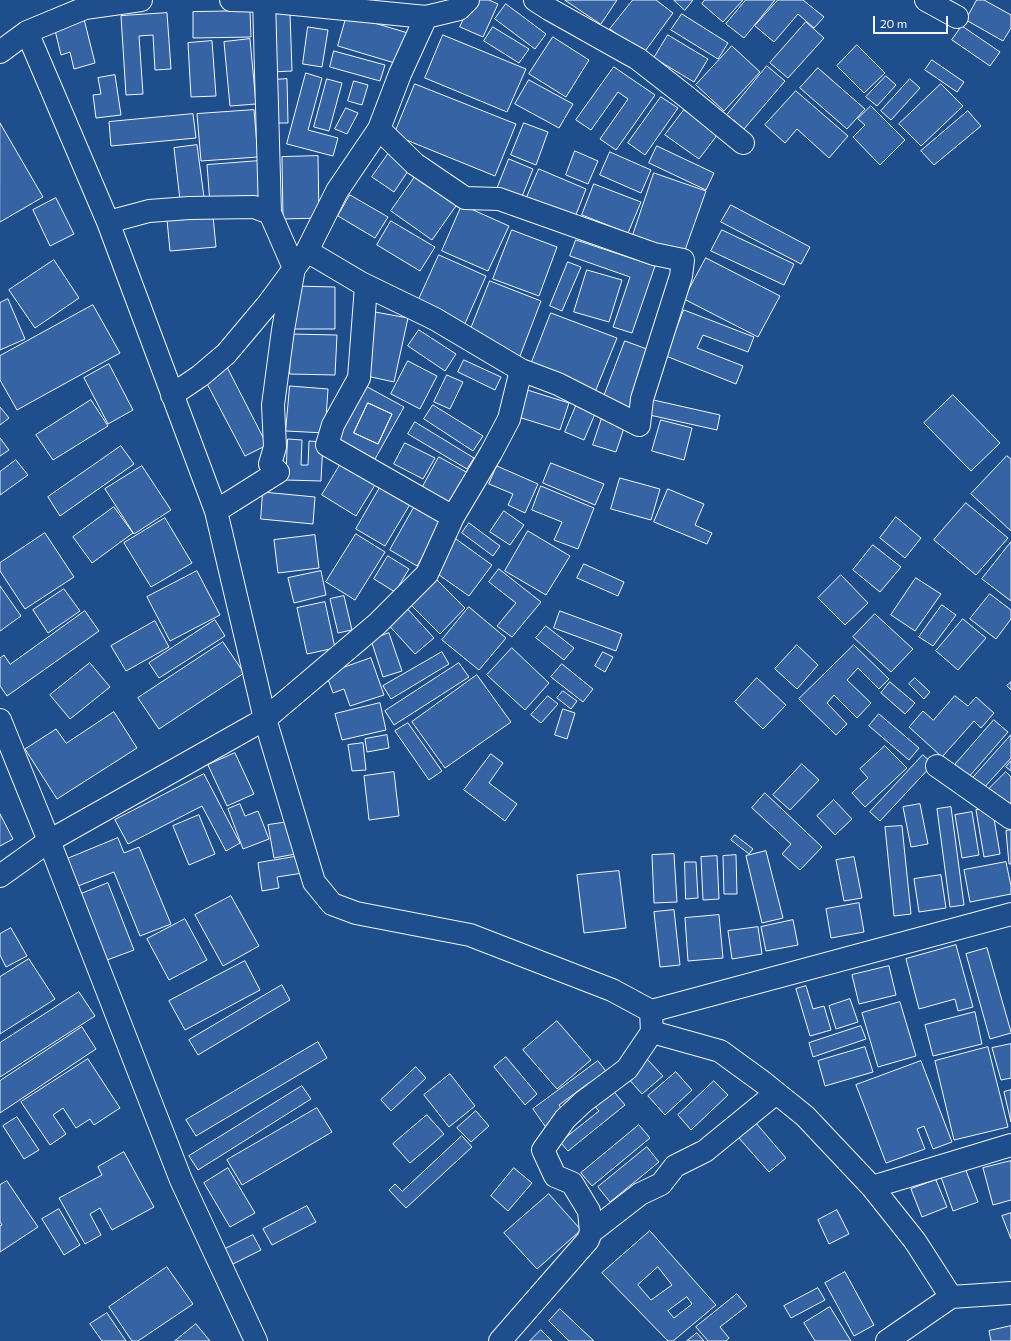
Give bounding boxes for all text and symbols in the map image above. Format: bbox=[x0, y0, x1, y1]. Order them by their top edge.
scale bar bbox=[875, 8, 950, 34]
text: 20 m bbox=[880, 16, 907, 30]

